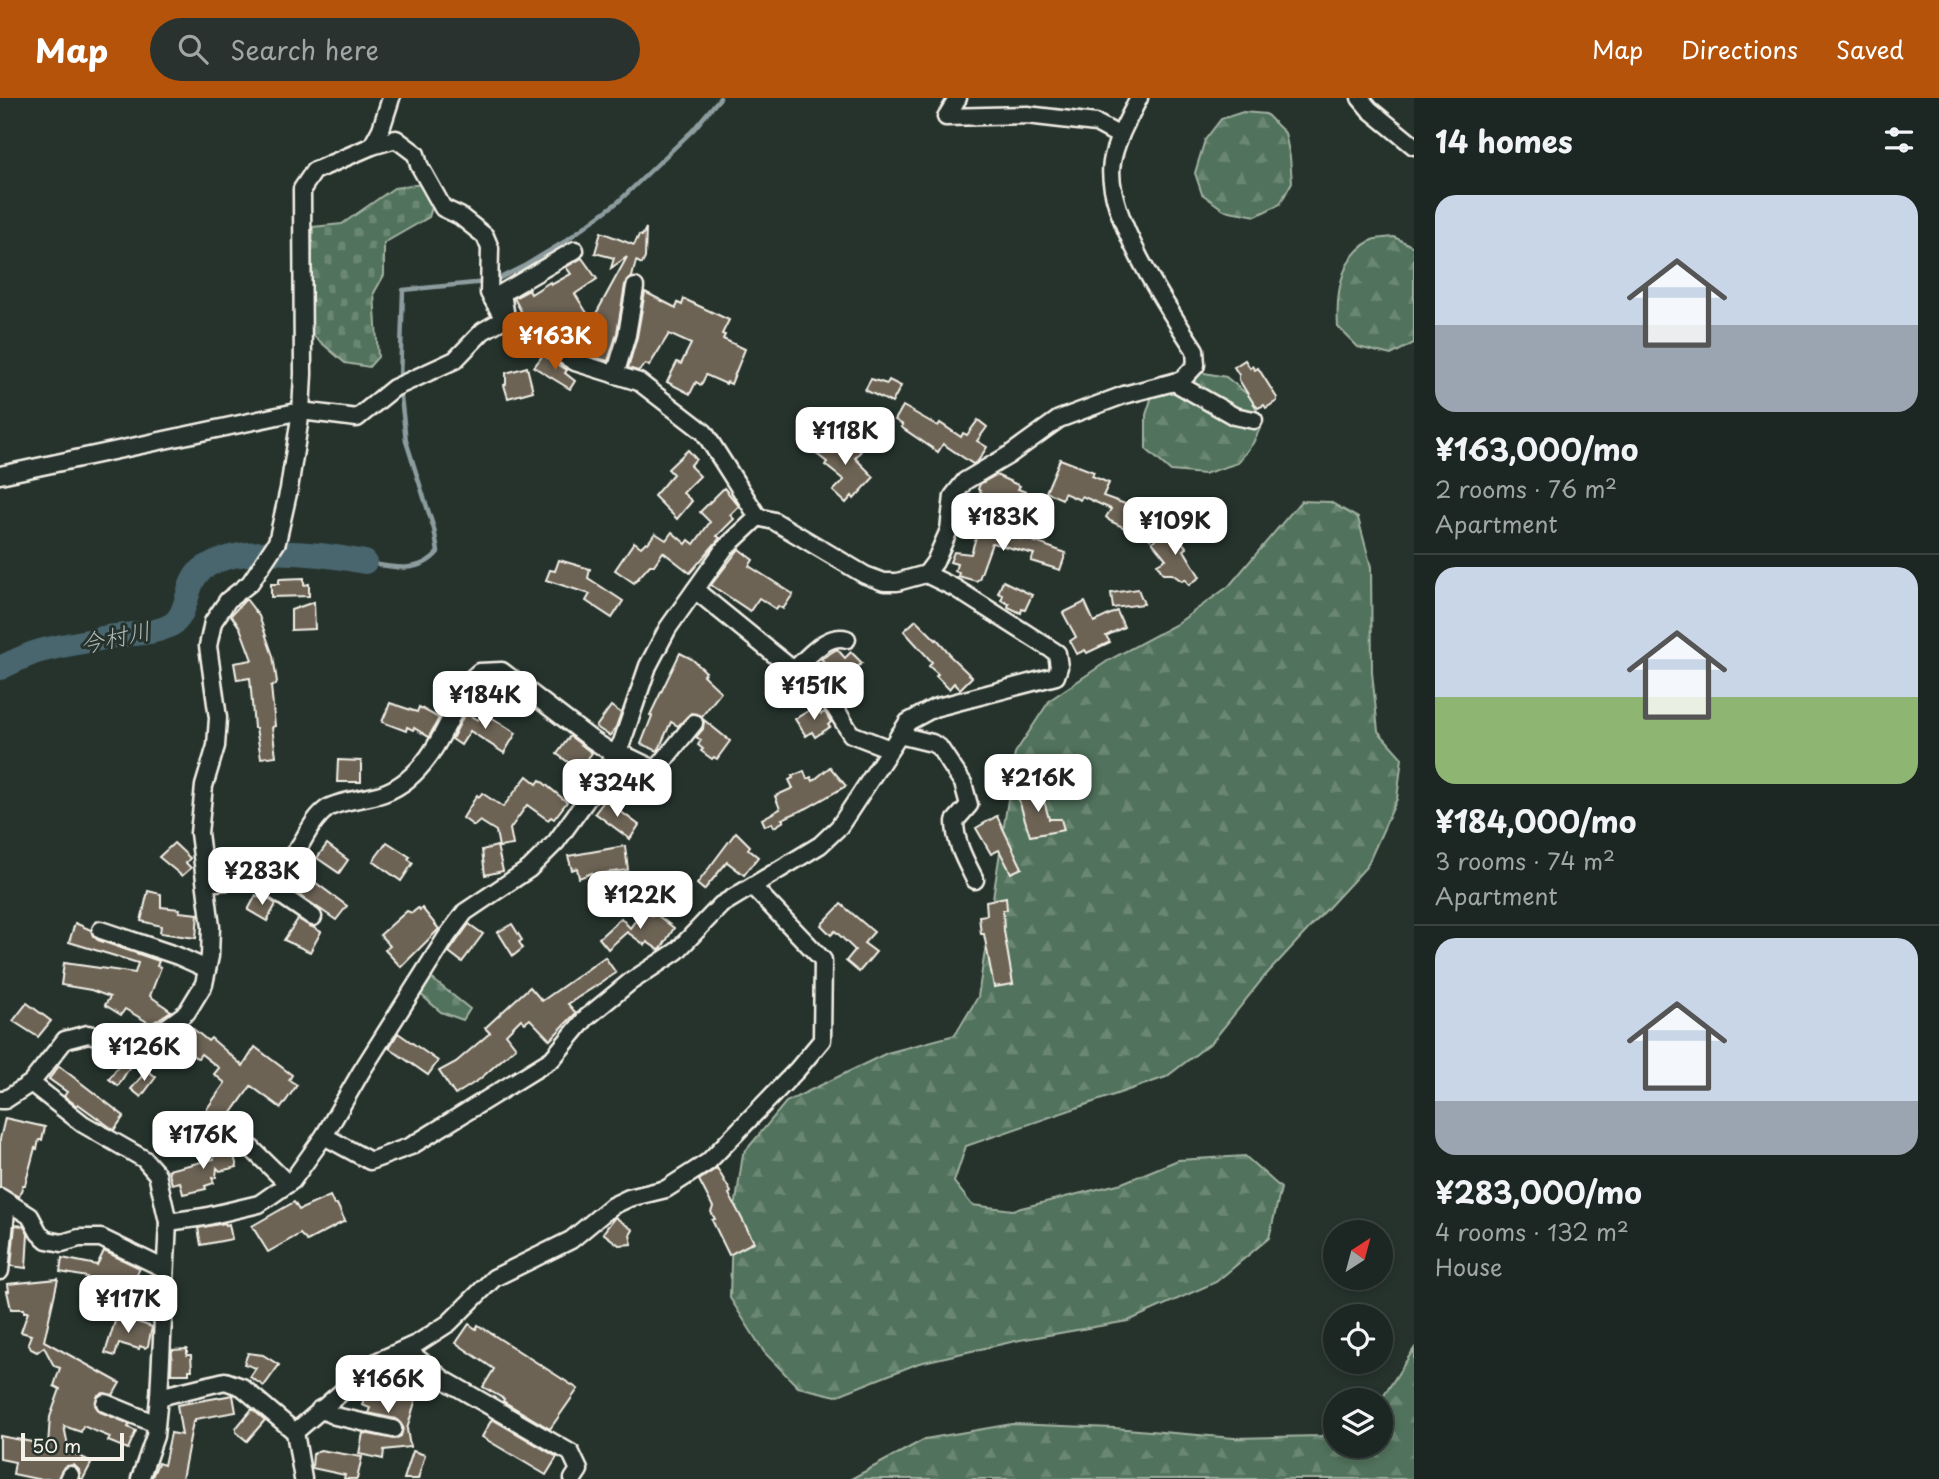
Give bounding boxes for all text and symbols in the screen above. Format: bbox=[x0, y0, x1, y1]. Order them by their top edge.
search box bbox=[150, 18, 640, 81]
text: Map bbox=[35, 24, 108, 74]
icon: search bbox=[174, 30, 212, 68]
text: Search here bbox=[230, 30, 379, 69]
text: Map bbox=[1592, 31, 1643, 67]
text: Directions bbox=[1681, 31, 1798, 67]
text: Saved bbox=[1836, 31, 1904, 67]
text: 14 homes bbox=[1435, 118, 1573, 163]
icon: filters bbox=[1880, 121, 1918, 159]
icon: home bbox=[1614, 240, 1740, 366]
pin: ¥163K bbox=[506, 313, 604, 372]
text: ¥163K bbox=[518, 317, 592, 352]
pin: ¥118K bbox=[796, 408, 894, 467]
text: ¥118K bbox=[812, 412, 878, 447]
text: ¥163,000/mo bbox=[1435, 426, 1638, 471]
text: 2 rooms · 76 m² bbox=[1435, 471, 1617, 506]
pin: ¥183K bbox=[954, 494, 1052, 553]
text: ¥183K bbox=[967, 498, 1039, 533]
pin: ¥109K bbox=[1126, 498, 1224, 557]
text: ¥109K bbox=[1139, 502, 1211, 537]
text: Apartment bbox=[1435, 506, 1558, 541]
water label: 今村川 bbox=[76, 611, 154, 661]
icon: home bbox=[1614, 612, 1740, 738]
pin: ¥151K bbox=[765, 662, 863, 722]
text: ¥151K bbox=[781, 667, 847, 702]
pin: ¥184K bbox=[436, 672, 534, 731]
text: ¥184K bbox=[449, 676, 521, 711]
pin: ¥216K bbox=[989, 754, 1087, 814]
text: ¥216K bbox=[1001, 759, 1075, 794]
pin: ¥324K bbox=[568, 760, 666, 819]
text: ¥324K bbox=[579, 764, 655, 799]
text: ¥184,000/mo bbox=[1435, 798, 1636, 843]
text: 3 rooms · 74 m² bbox=[1435, 843, 1615, 878]
pin: ¥283K bbox=[213, 848, 311, 907]
text: ¥283K bbox=[224, 852, 300, 887]
pin: ¥122K bbox=[591, 872, 689, 931]
text: ¥122K bbox=[604, 876, 676, 911]
text: Apartment bbox=[1435, 878, 1558, 913]
icon: home bbox=[1614, 983, 1740, 1109]
pin: ¥126K bbox=[95, 1024, 193, 1083]
text: ¥126K bbox=[108, 1028, 180, 1063]
pin: ¥176K bbox=[154, 1112, 252, 1171]
text: ¥176K bbox=[168, 1116, 238, 1151]
text: ¥283,000/mo bbox=[1435, 1169, 1642, 1214]
text: 4 rooms · 132 m² bbox=[1435, 1214, 1629, 1249]
north arrow bbox=[1323, 1220, 1393, 1290]
map controls bbox=[1323, 1220, 1393, 1458]
text: House bbox=[1435, 1249, 1502, 1284]
pin: ¥117K bbox=[79, 1276, 177, 1335]
text: ¥117K bbox=[95, 1280, 161, 1315]
button: locate bbox=[1323, 1304, 1393, 1374]
pin: ¥166K bbox=[339, 1356, 437, 1415]
text: ¥166K bbox=[352, 1360, 424, 1395]
button: layers bbox=[1323, 1388, 1393, 1458]
scale bar bbox=[21, 1430, 124, 1462]
text: 50 m bbox=[32, 1431, 81, 1459]

